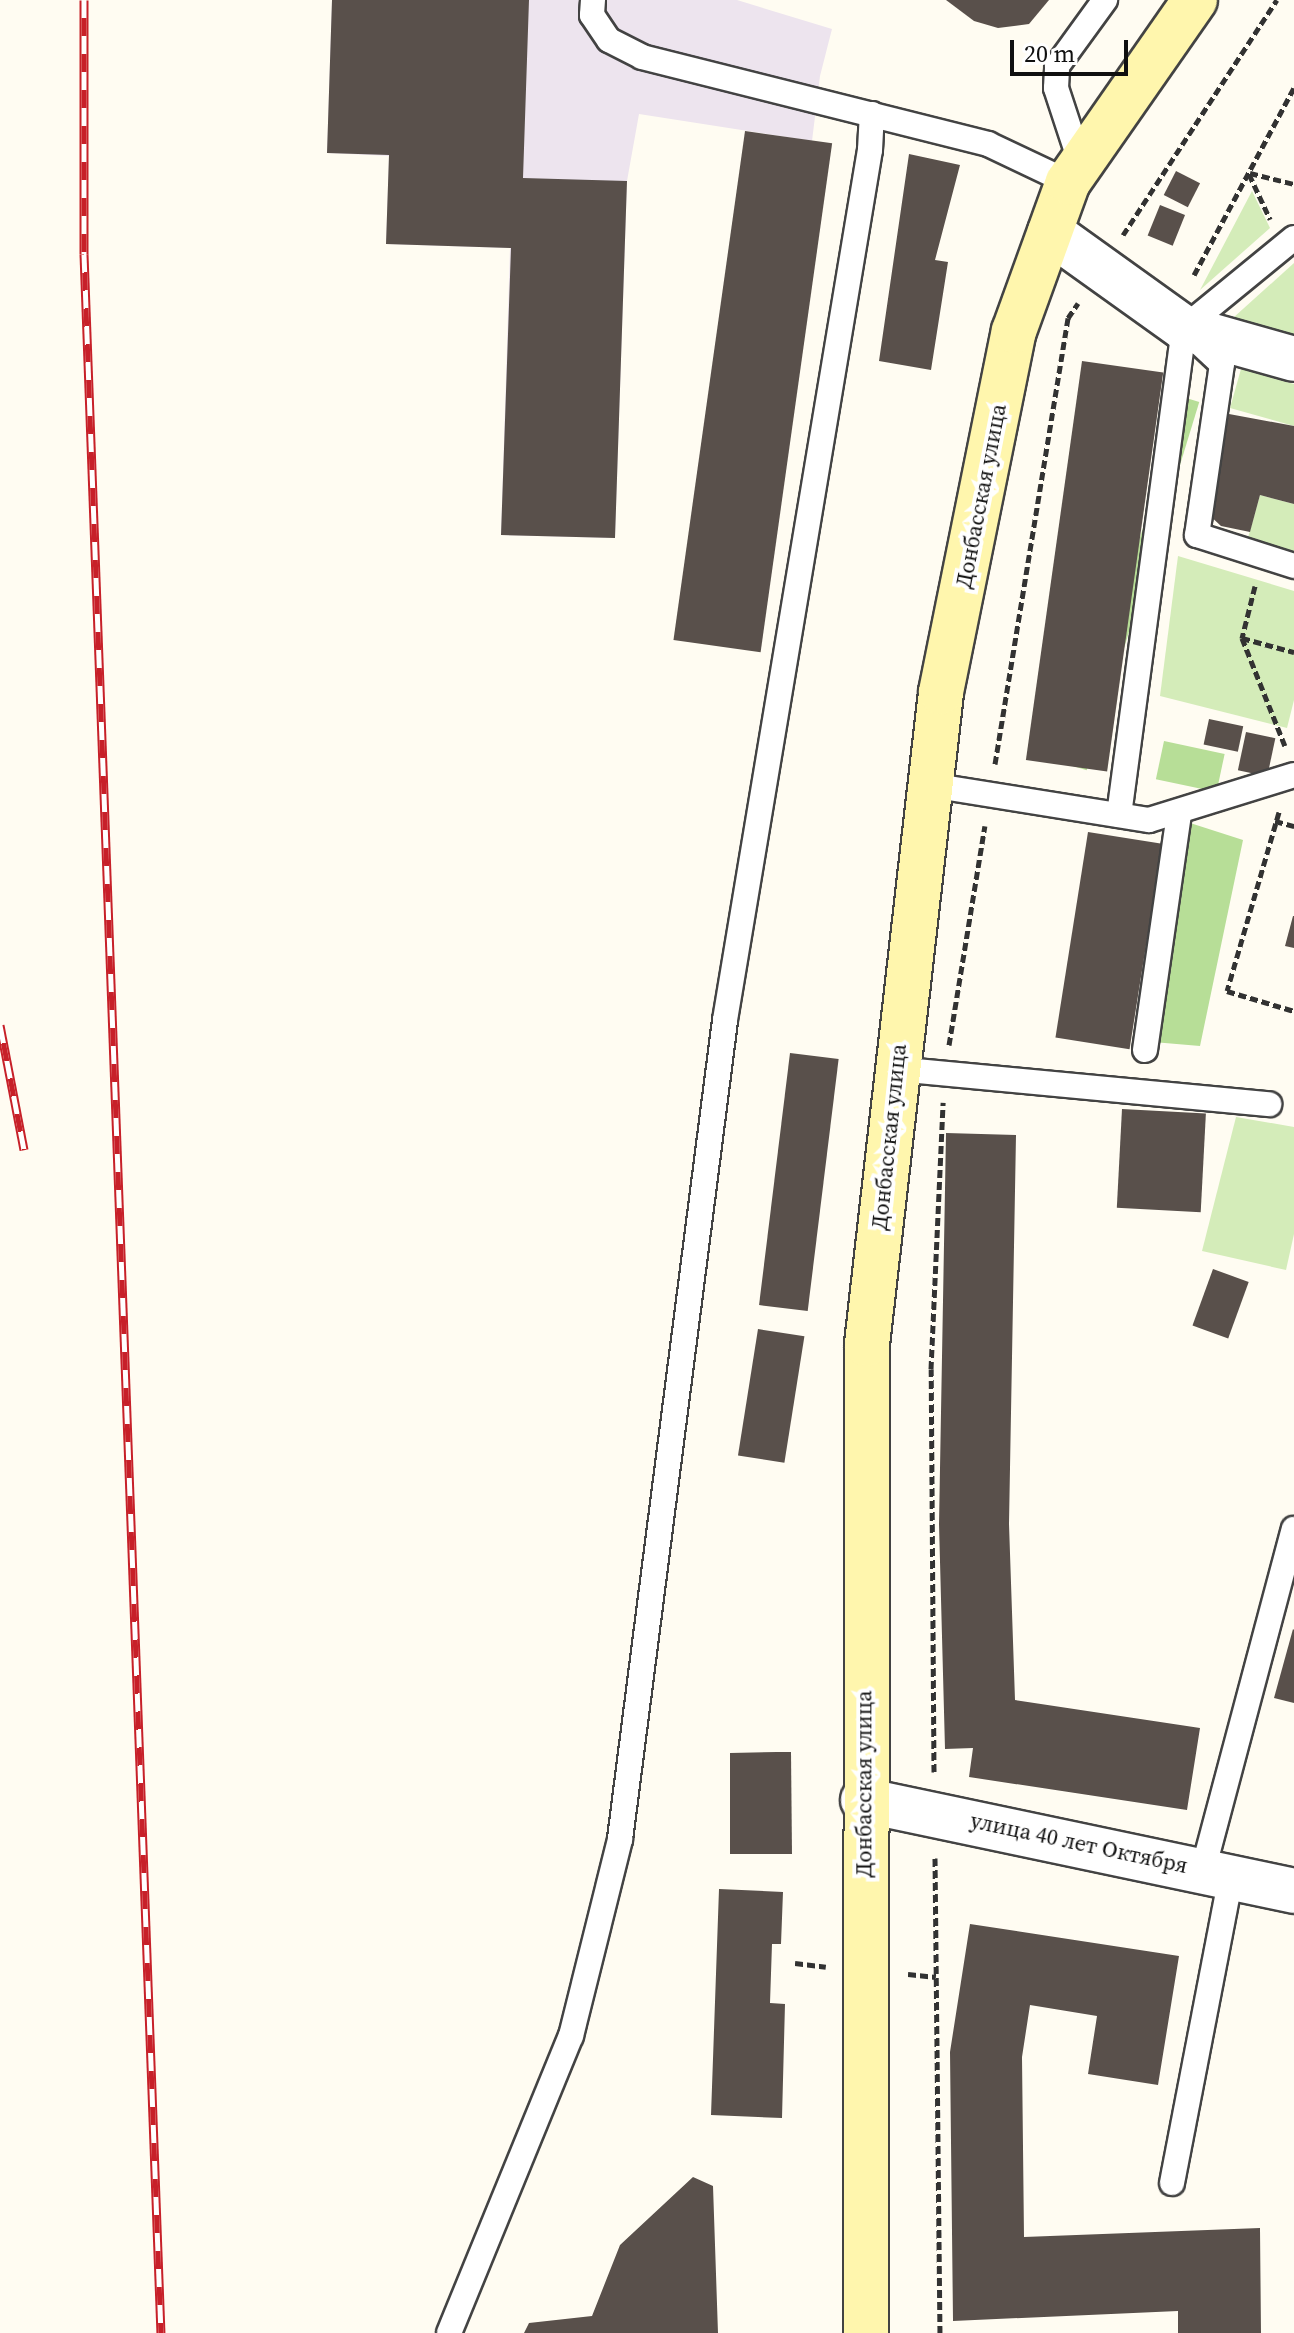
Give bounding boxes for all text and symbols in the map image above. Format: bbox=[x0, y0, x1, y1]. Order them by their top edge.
scale bar bbox=[1014, 24, 1132, 74]
text: 20 m bbox=[1024, 37, 1075, 70]
street label: Донбасская улица bbox=[950, 402, 1012, 590]
street label: Донбасская улица bbox=[866, 1043, 912, 1231]
street label: Донбасская улица bbox=[851, 1690, 877, 1878]
street label: улица 40 лет Октября bbox=[968, 1807, 1190, 1879]

